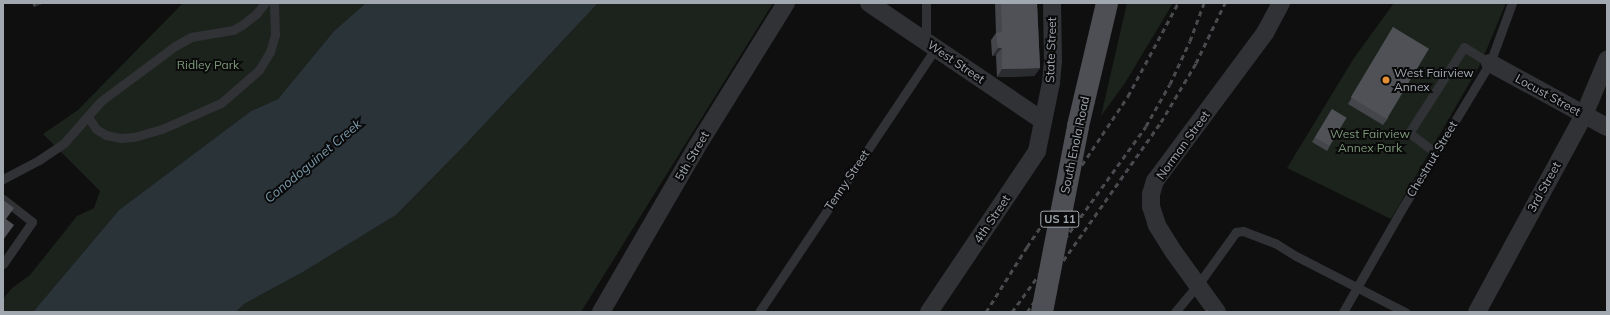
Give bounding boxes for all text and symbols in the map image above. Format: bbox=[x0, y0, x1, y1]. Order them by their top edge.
street label: State Street bbox=[1043, 17, 1059, 83]
street label: West Street bbox=[925, 38, 987, 86]
park label: Ridley Park bbox=[177, 58, 239, 72]
place label: West Fairview Annex bbox=[1394, 66, 1474, 94]
street label: Locust Street bbox=[1513, 71, 1583, 119]
marker: West Fairview Annex bbox=[1381, 75, 1391, 85]
street label: South Enola Road bbox=[1058, 95, 1092, 195]
street label: Norman Street bbox=[1153, 108, 1213, 182]
water label: Conodoguinet Creek bbox=[261, 116, 365, 206]
street label: Chestnut Street bbox=[1404, 118, 1460, 200]
park label: West Fairview Annex Park bbox=[1330, 127, 1410, 155]
street label: 5th Street bbox=[672, 129, 712, 183]
street label: Tenny Street bbox=[822, 147, 872, 213]
street label: 3rd Street bbox=[1524, 159, 1564, 215]
street label: 4th Street bbox=[971, 192, 1013, 246]
road number: US 11 bbox=[1040, 210, 1080, 228]

